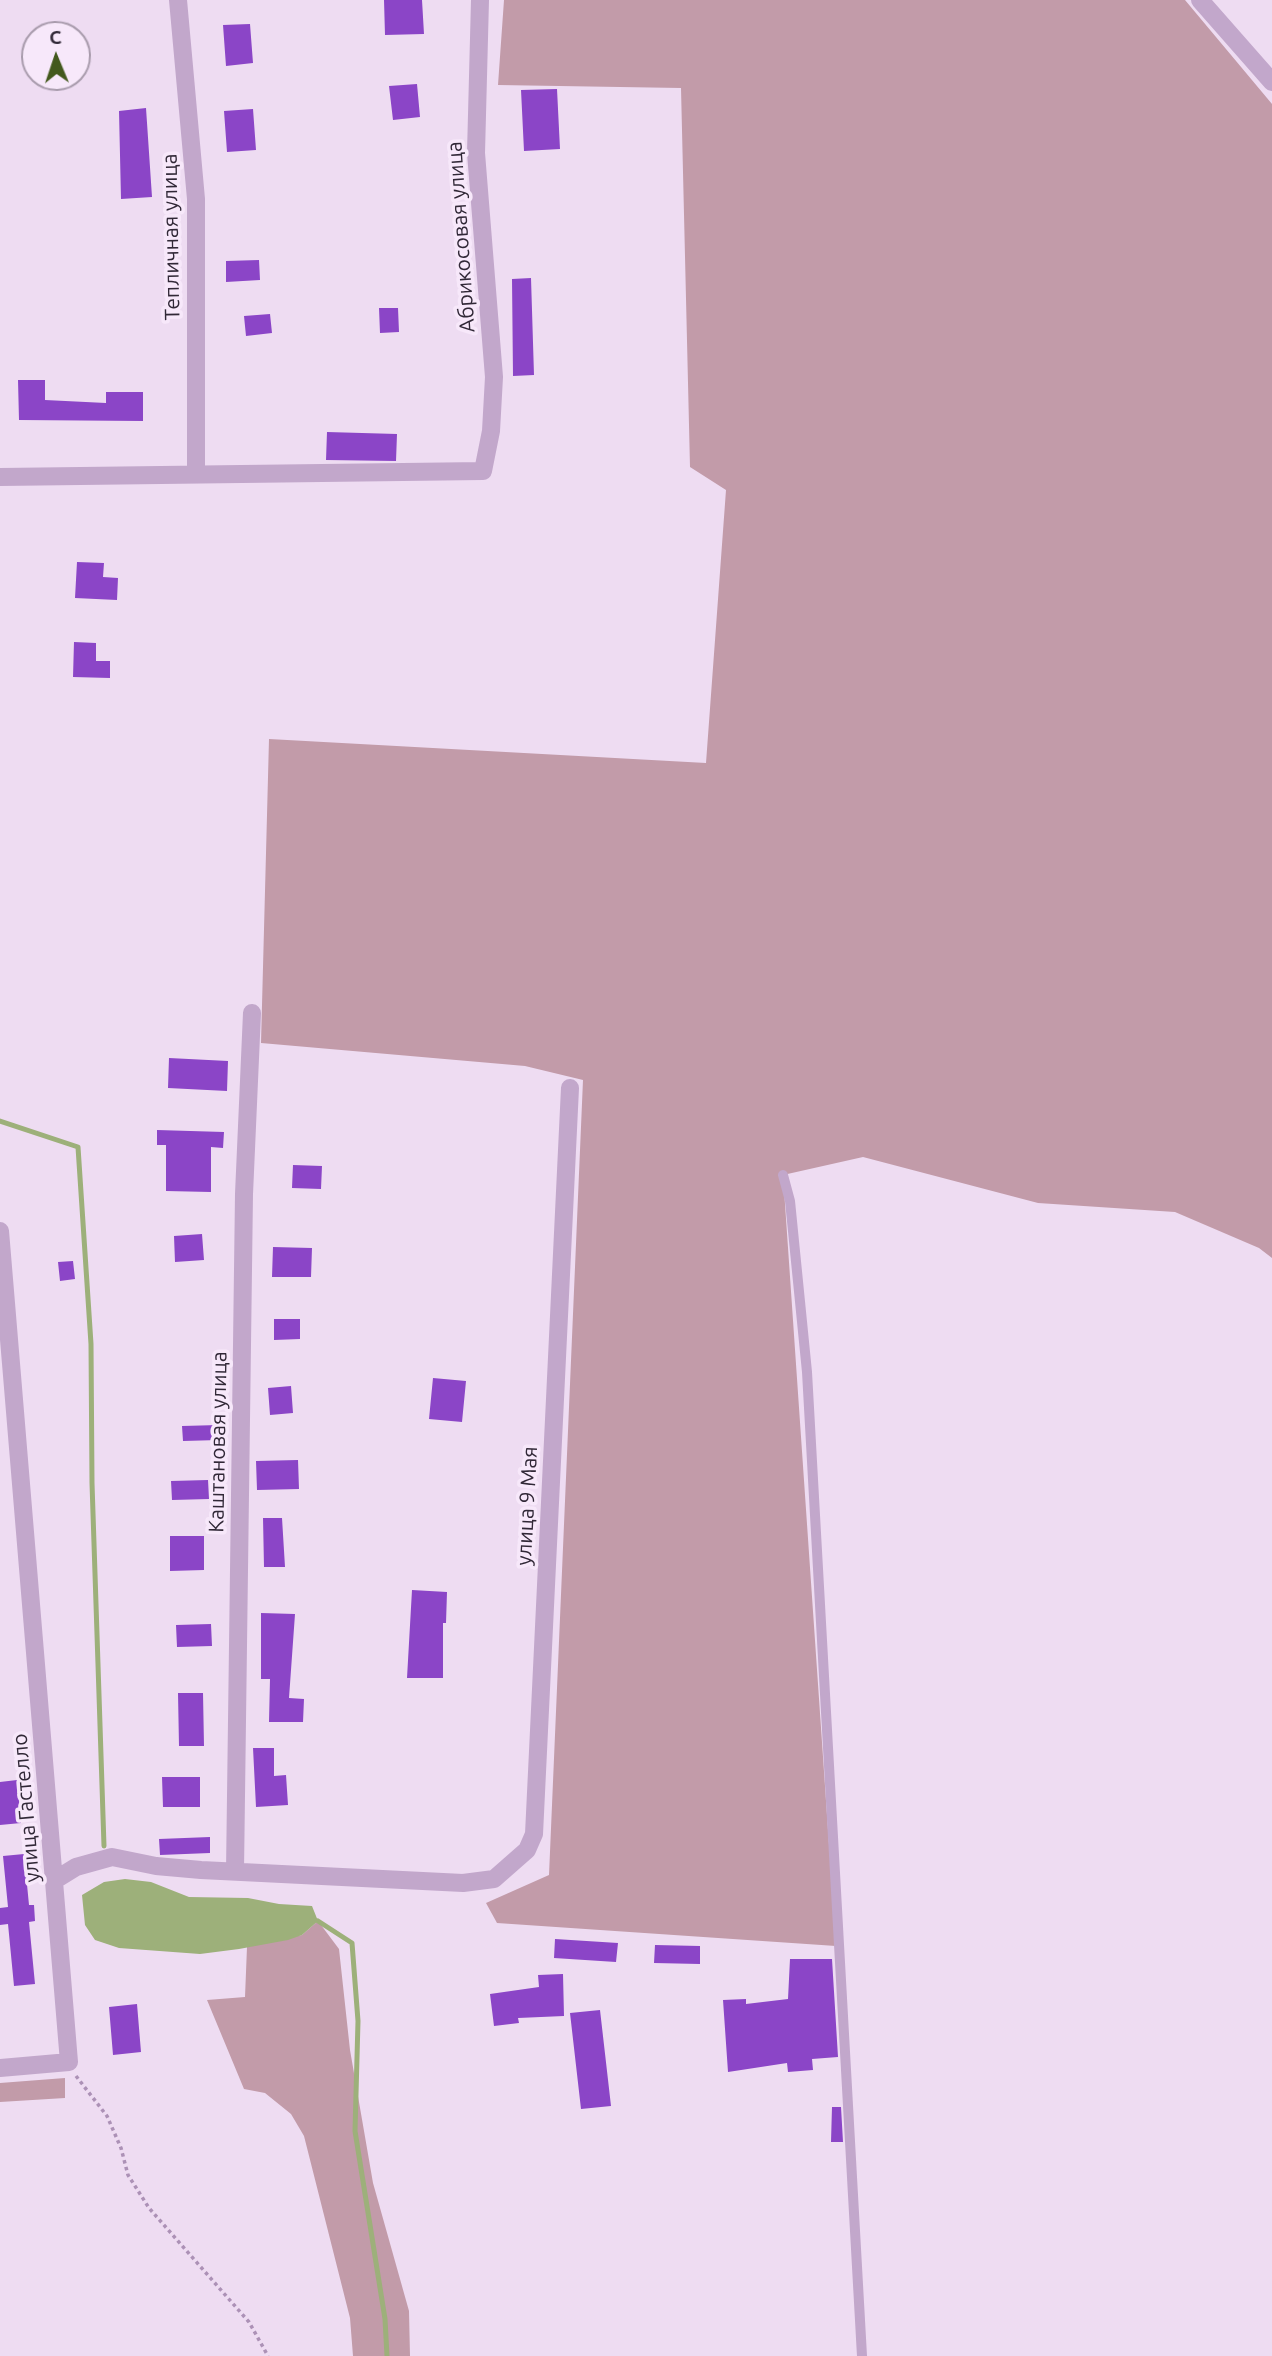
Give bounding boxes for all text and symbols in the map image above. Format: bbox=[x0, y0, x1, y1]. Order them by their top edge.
north arrow bbox=[21, 21, 91, 91]
text: С bbox=[49, 26, 62, 48]
street label: Абрикосовая улица bbox=[442, 141, 480, 333]
street label: Тепличная улица bbox=[157, 153, 185, 321]
street label: Каштановая улица bbox=[204, 1351, 232, 1533]
street label: улица 9 Мая bbox=[511, 1446, 543, 1566]
street label: улица Гастелло bbox=[7, 1732, 45, 1884]

